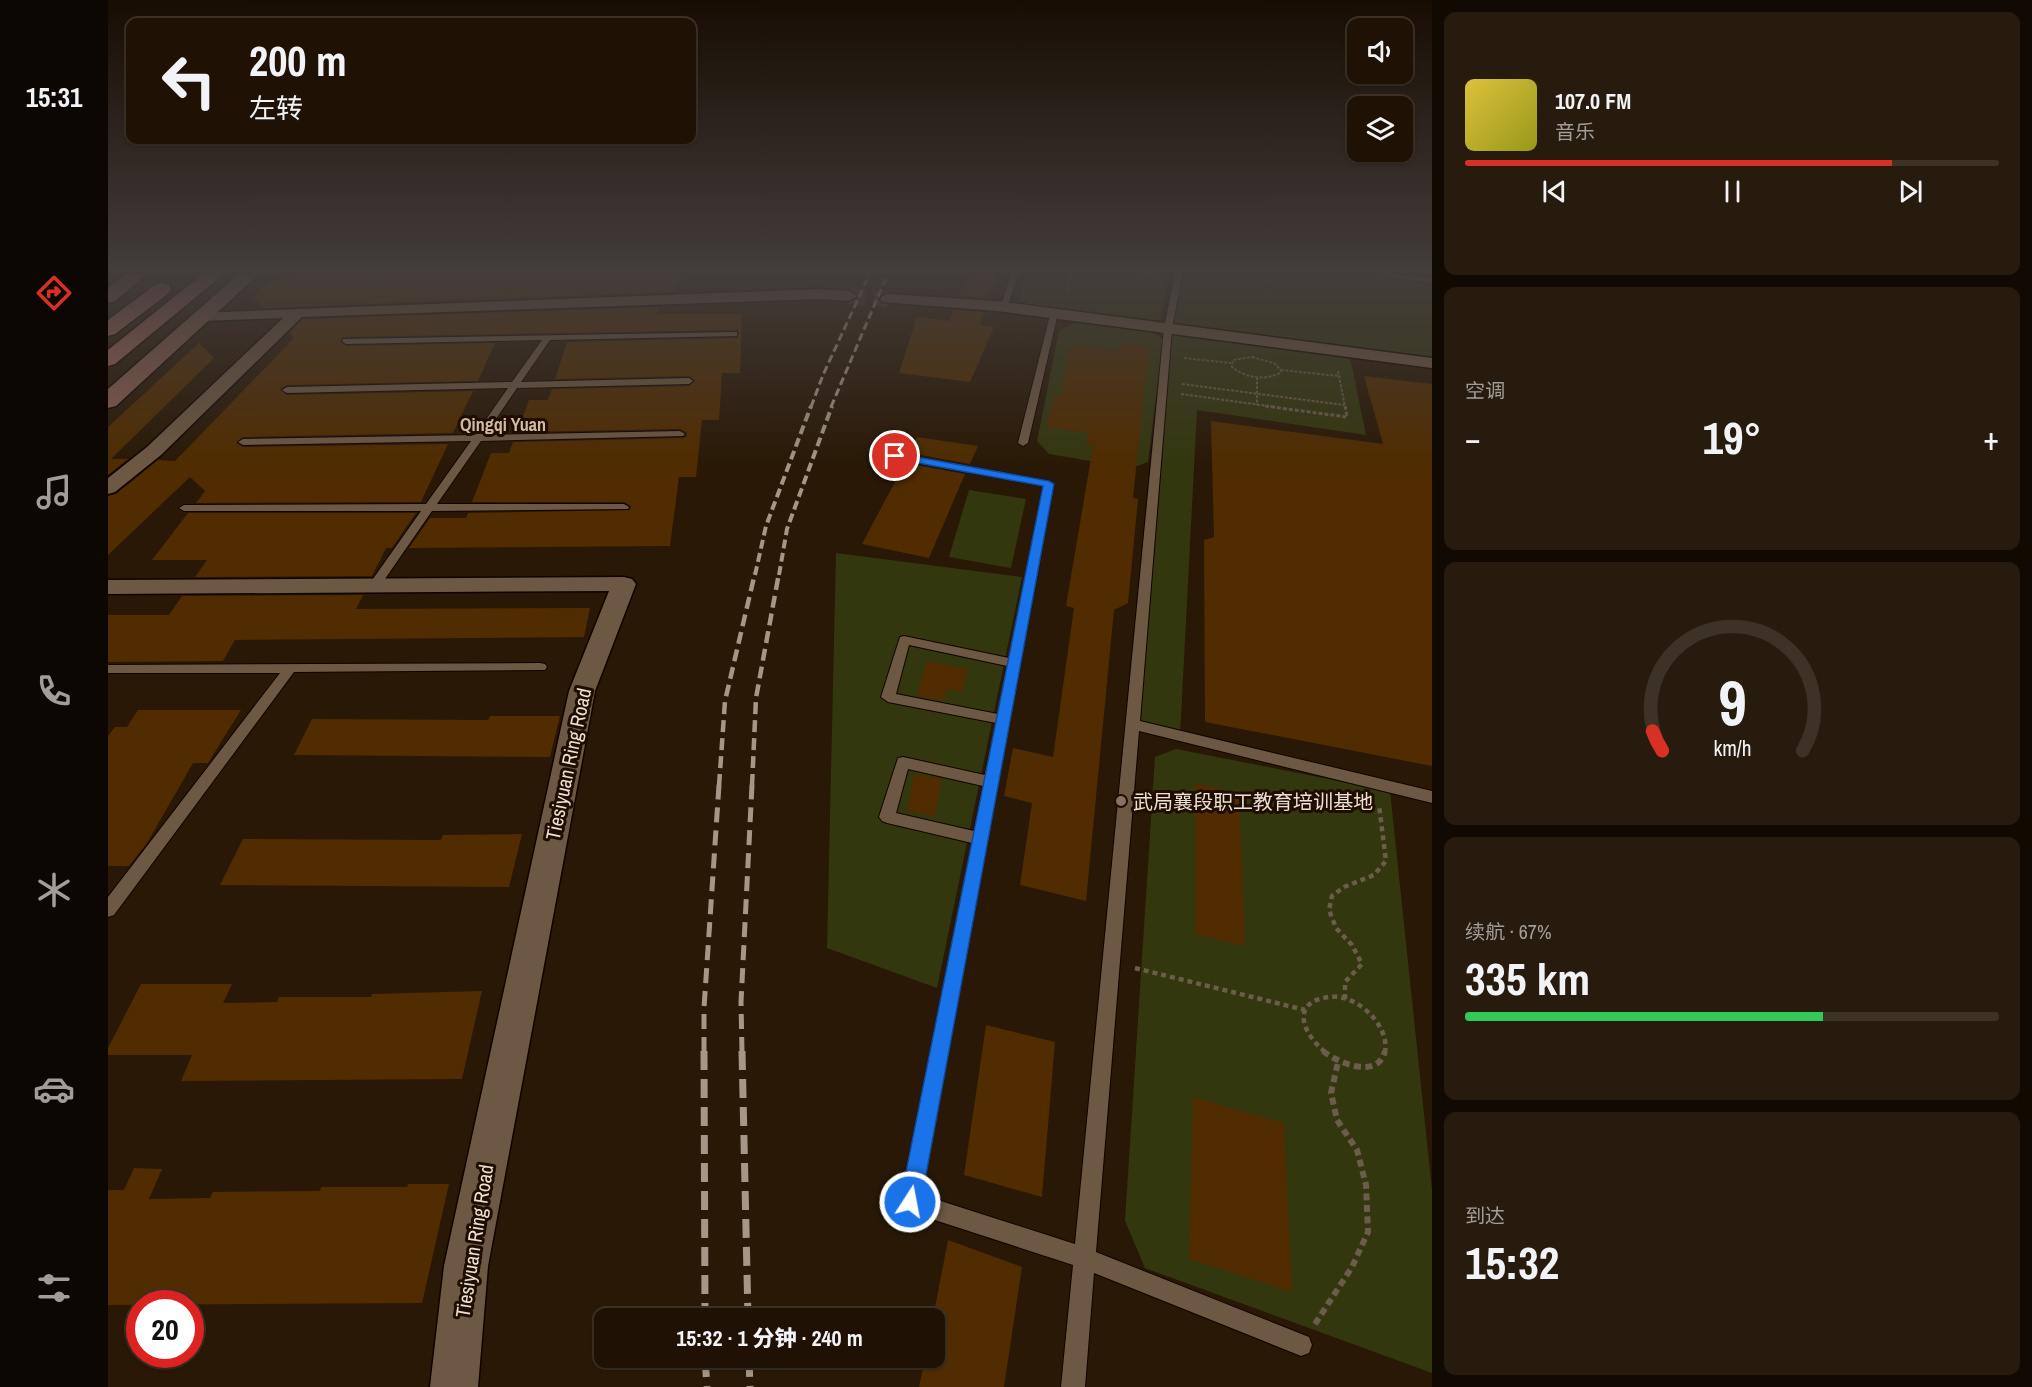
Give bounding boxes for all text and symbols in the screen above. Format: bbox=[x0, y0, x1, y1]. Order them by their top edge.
map controls bbox=[1347, 18, 1413, 162]
button: sound bbox=[1347, 18, 1413, 84]
text: 200 m bbox=[249, 33, 347, 89]
icon: left bbox=[150, 42, 228, 120]
text: 15:31 bbox=[26, 79, 82, 115]
text: 107.0 FM bbox=[1555, 86, 1631, 116]
text: 左转 bbox=[249, 90, 303, 126]
button: layers bbox=[1347, 96, 1413, 162]
text: 音乐 bbox=[1555, 118, 1595, 145]
icon: previous bbox=[1538, 175, 1571, 208]
icon: pause bbox=[1716, 175, 1749, 208]
icon: next bbox=[1894, 175, 1927, 208]
icon: directions bbox=[33, 272, 75, 314]
text: 空调 bbox=[1465, 377, 1505, 404]
text: 19° bbox=[1702, 407, 1762, 468]
district label: Qingqi Yuan bbox=[460, 412, 546, 437]
text: − bbox=[1465, 416, 1481, 460]
text: + bbox=[1983, 416, 1999, 460]
pin bbox=[869, 430, 920, 481]
icon: arrive bbox=[878, 439, 911, 472]
icon: music bbox=[33, 471, 75, 513]
text: 9 bbox=[1718, 660, 1746, 744]
icon: phone bbox=[33, 670, 75, 712]
street label: Tiesiyuan Ring Road bbox=[539, 686, 597, 842]
text: km/h bbox=[1713, 734, 1751, 763]
place label: 武局襄段职工教育培训基地 bbox=[1133, 788, 1373, 815]
marker: 武局襄段职工教育培训基地 bbox=[1114, 794, 1128, 808]
icon: climate bbox=[33, 869, 75, 911]
text: 续航 · 67% bbox=[1465, 918, 1552, 945]
text: 335 km bbox=[1465, 948, 1590, 1009]
icon: car bbox=[33, 1068, 75, 1110]
street label: Tiesiyuan Ring Road bbox=[449, 1163, 499, 1319]
position arrow bbox=[878, 1170, 942, 1234]
text: 到达 bbox=[1465, 1202, 1505, 1229]
text: 15:32 bbox=[1465, 1232, 1559, 1293]
icon: filters bbox=[33, 1267, 75, 1309]
speed limit sign: 20 bbox=[126, 1290, 204, 1368]
text: 15:32 · 1 分钟 · 240 m bbox=[676, 1323, 863, 1353]

